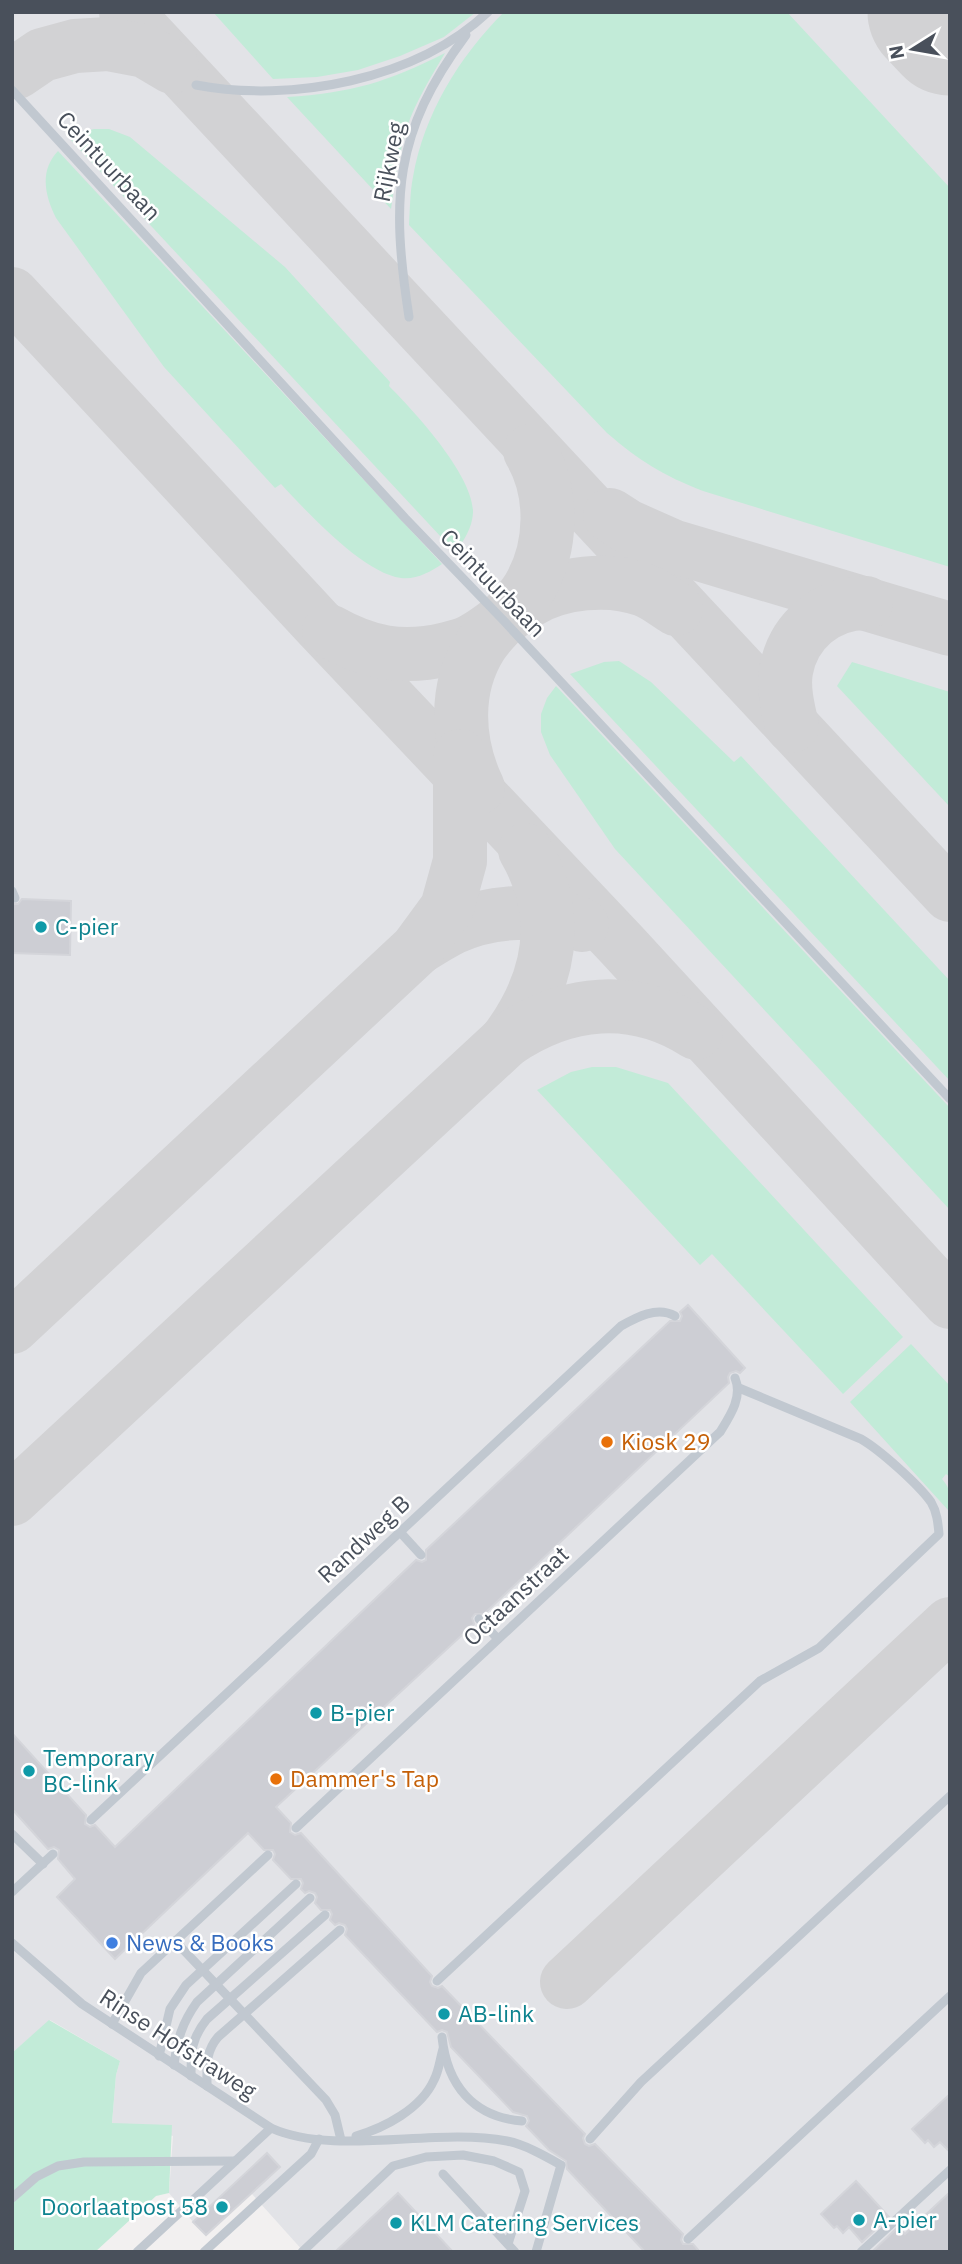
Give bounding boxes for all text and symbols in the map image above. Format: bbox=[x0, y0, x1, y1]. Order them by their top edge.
north arrow bbox=[878, 14, 948, 84]
text: N bbox=[883, 43, 909, 61]
street label: Ceintuurbaan bbox=[51, 104, 168, 227]
street label: Rijkweg bbox=[366, 119, 410, 204]
street label: Ceintuurbaan bbox=[435, 522, 553, 643]
place label: C-pier bbox=[55, 911, 119, 941]
marker: C-pier bbox=[33, 919, 49, 935]
place label: Kiosk 29 bbox=[621, 1426, 711, 1456]
marker: Kiosk 29 bbox=[599, 1434, 615, 1450]
street label: Randweg B bbox=[311, 1488, 416, 1589]
street label: Octaanstraat bbox=[456, 1539, 574, 1652]
place label: B-pier bbox=[330, 1697, 395, 1727]
marker: B-pier bbox=[308, 1705, 324, 1721]
place label: Temporary BC-link bbox=[43, 1742, 155, 1798]
marker: Temporary BC-link bbox=[21, 1763, 37, 1779]
place label: Dammer's Tap bbox=[290, 1763, 439, 1793]
marker: Dammer's Tap bbox=[268, 1771, 284, 1787]
place label: News & Books bbox=[126, 1927, 274, 1957]
marker: News & Books bbox=[104, 1935, 120, 1951]
street label: Rinse Hofstraweg bbox=[94, 1981, 263, 2105]
place label: AB-link bbox=[458, 1998, 534, 2028]
marker: AB-link bbox=[436, 2006, 452, 2022]
place label: Doorlaatpost 58 bbox=[41, 2191, 208, 2221]
marker: Doorlaatpost 58 bbox=[214, 2199, 230, 2215]
place label: A-pier bbox=[873, 2204, 937, 2234]
place label: KLM Catering Services bbox=[410, 2207, 639, 2237]
marker: A-pier bbox=[851, 2212, 867, 2228]
marker: KLM Catering Services bbox=[388, 2215, 404, 2231]

